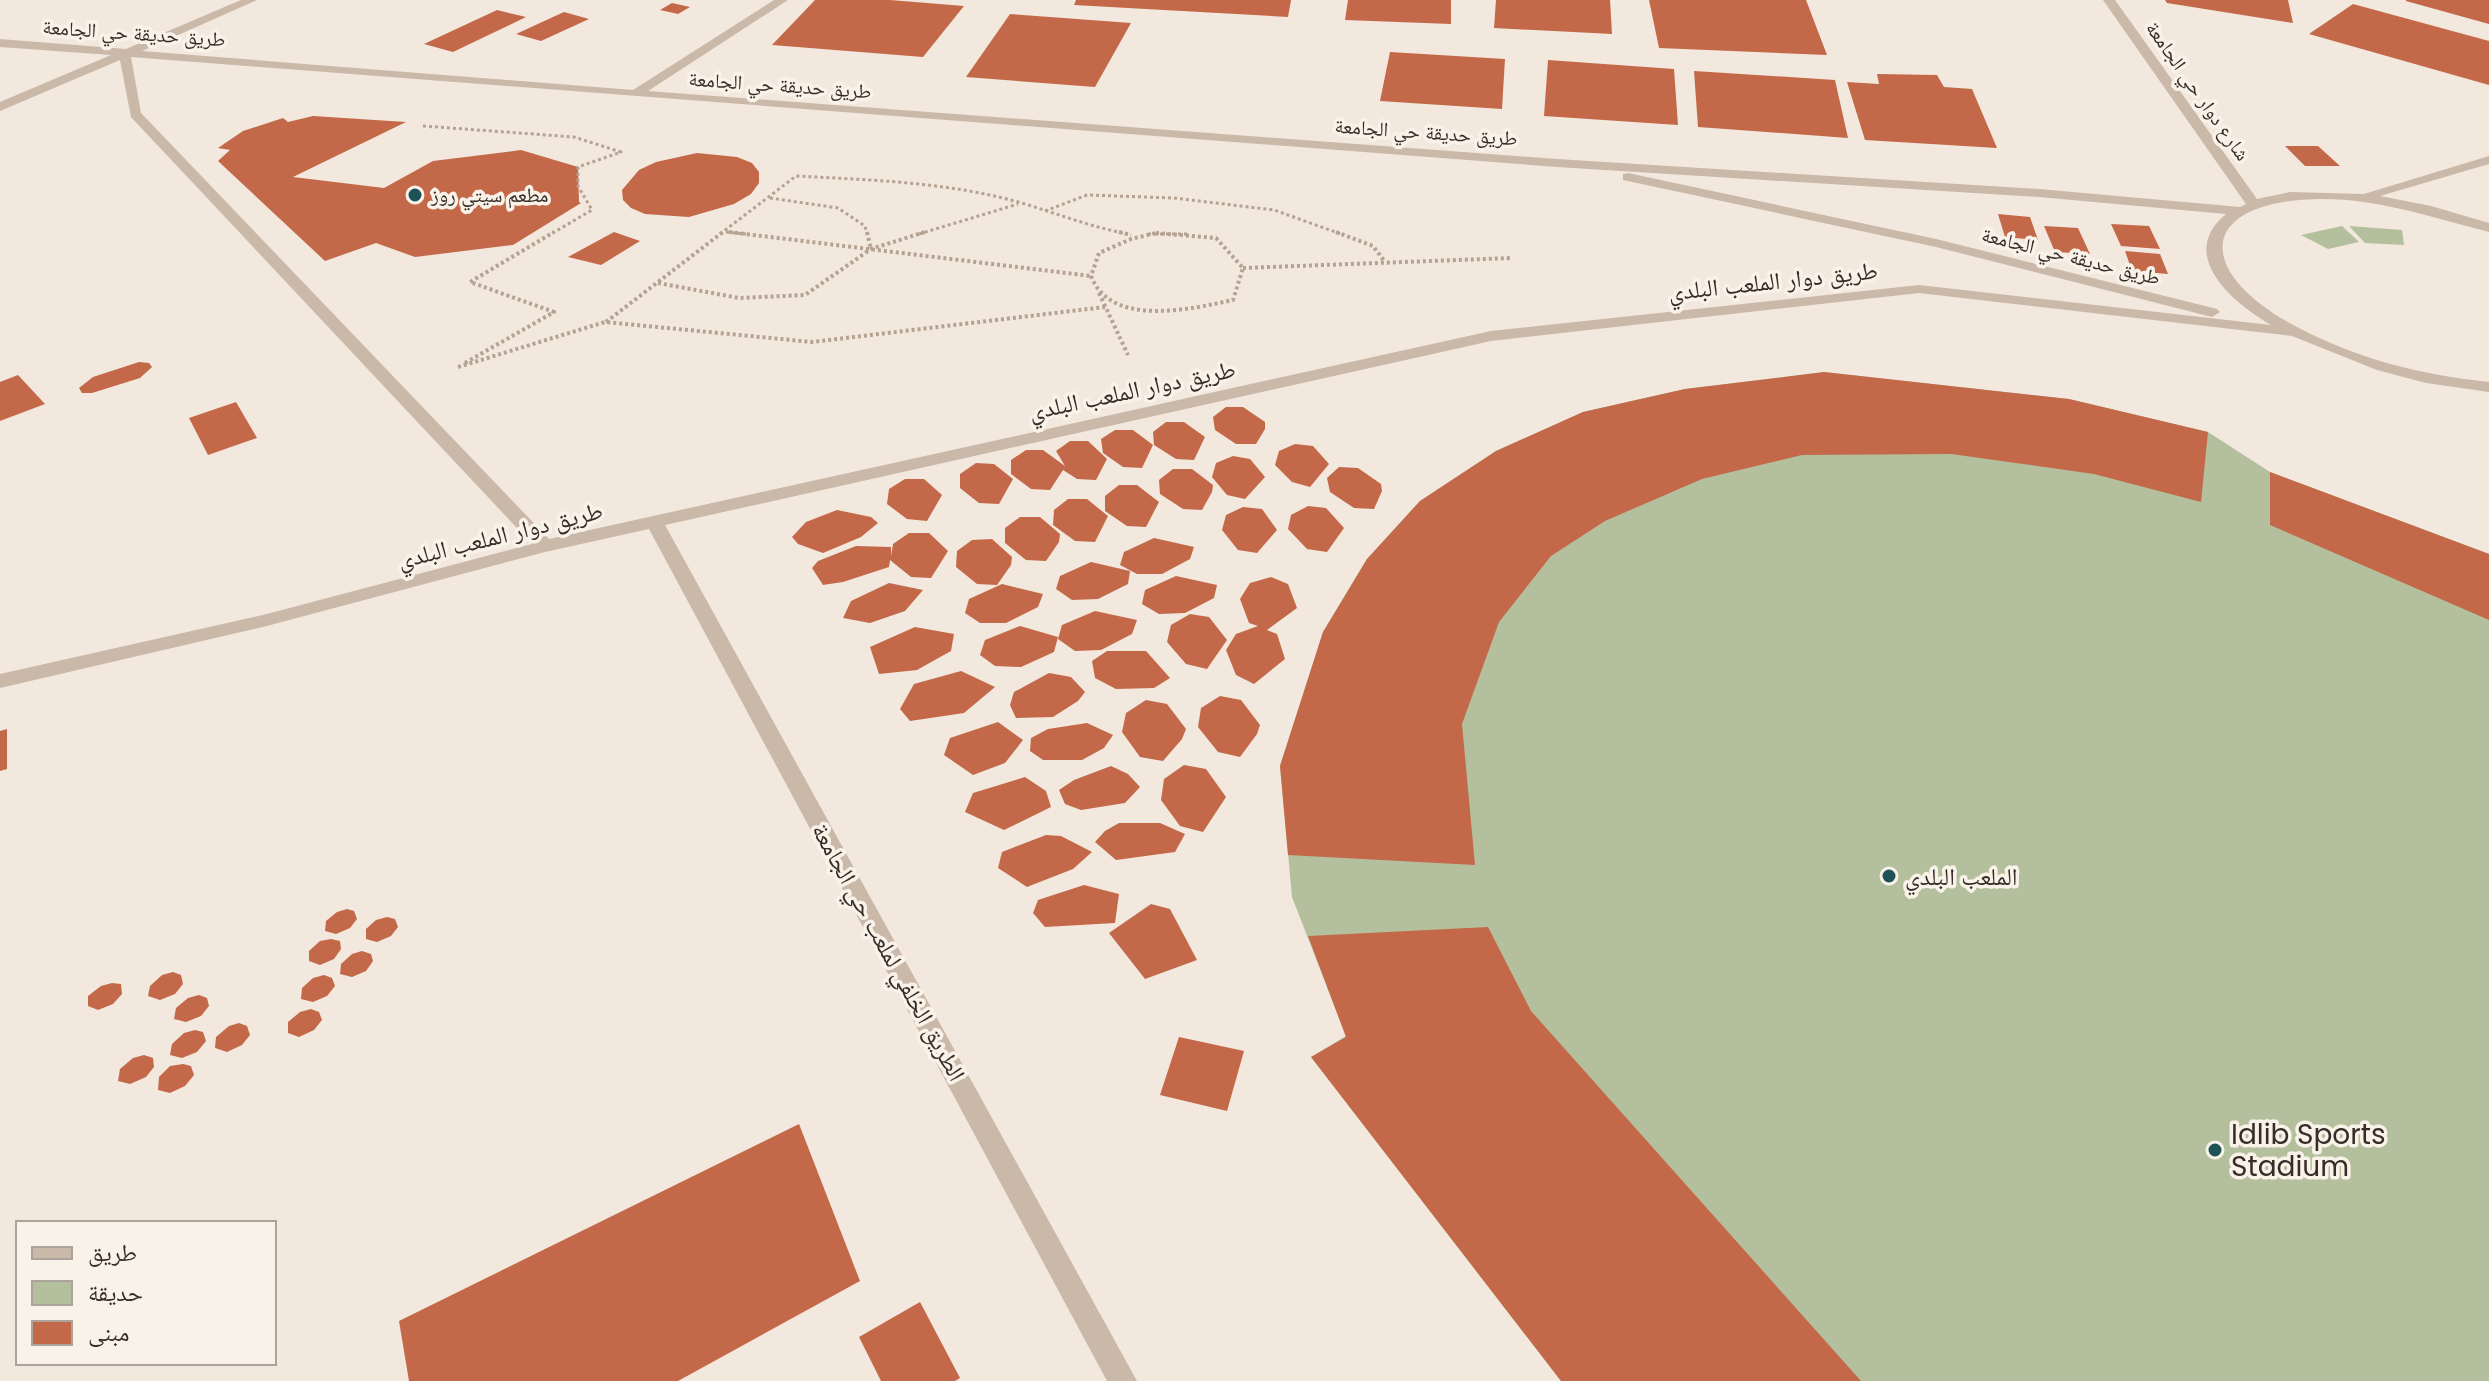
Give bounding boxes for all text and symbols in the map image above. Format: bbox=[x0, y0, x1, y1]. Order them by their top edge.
street label: طريق حديقة حي الجامعة bbox=[42, 13, 226, 55]
street label: شارع دوار حي الجامعة bbox=[2138, 16, 2257, 168]
street label: طريق حديقة حي الجامعة bbox=[688, 65, 872, 107]
street label: طريق حديقة حي الجامعة bbox=[1334, 112, 1518, 154]
place label: مطعم سيتي روز bbox=[430, 181, 548, 211]
marker: مطعم سيتي روز bbox=[406, 186, 424, 204]
street label: طريق حديقة حي الجامعة bbox=[1978, 220, 2163, 294]
street label: طريق دوار الملعب البلدي bbox=[1667, 254, 1880, 311]
street label: طريق دوار الملعب البلدي bbox=[1026, 352, 1239, 431]
street label: طريق دوار الملعب البلدي bbox=[394, 494, 607, 579]
street label: الطريق الخلفي لملعب حي الجامعة bbox=[802, 817, 974, 1088]
place label: الملعب البلدي bbox=[1905, 860, 2017, 896]
marker: الملعب البلدي bbox=[1880, 867, 1898, 885]
place label: Idlib Sports Stadium bbox=[2231, 1115, 2386, 1186]
marker: Idlib Sports Stadium bbox=[2206, 1141, 2224, 1159]
legend bbox=[16, 1221, 276, 1365]
text: طريق bbox=[88, 1236, 137, 1269]
text: حديقة bbox=[88, 1276, 143, 1309]
text: مبنى bbox=[88, 1316, 129, 1349]

